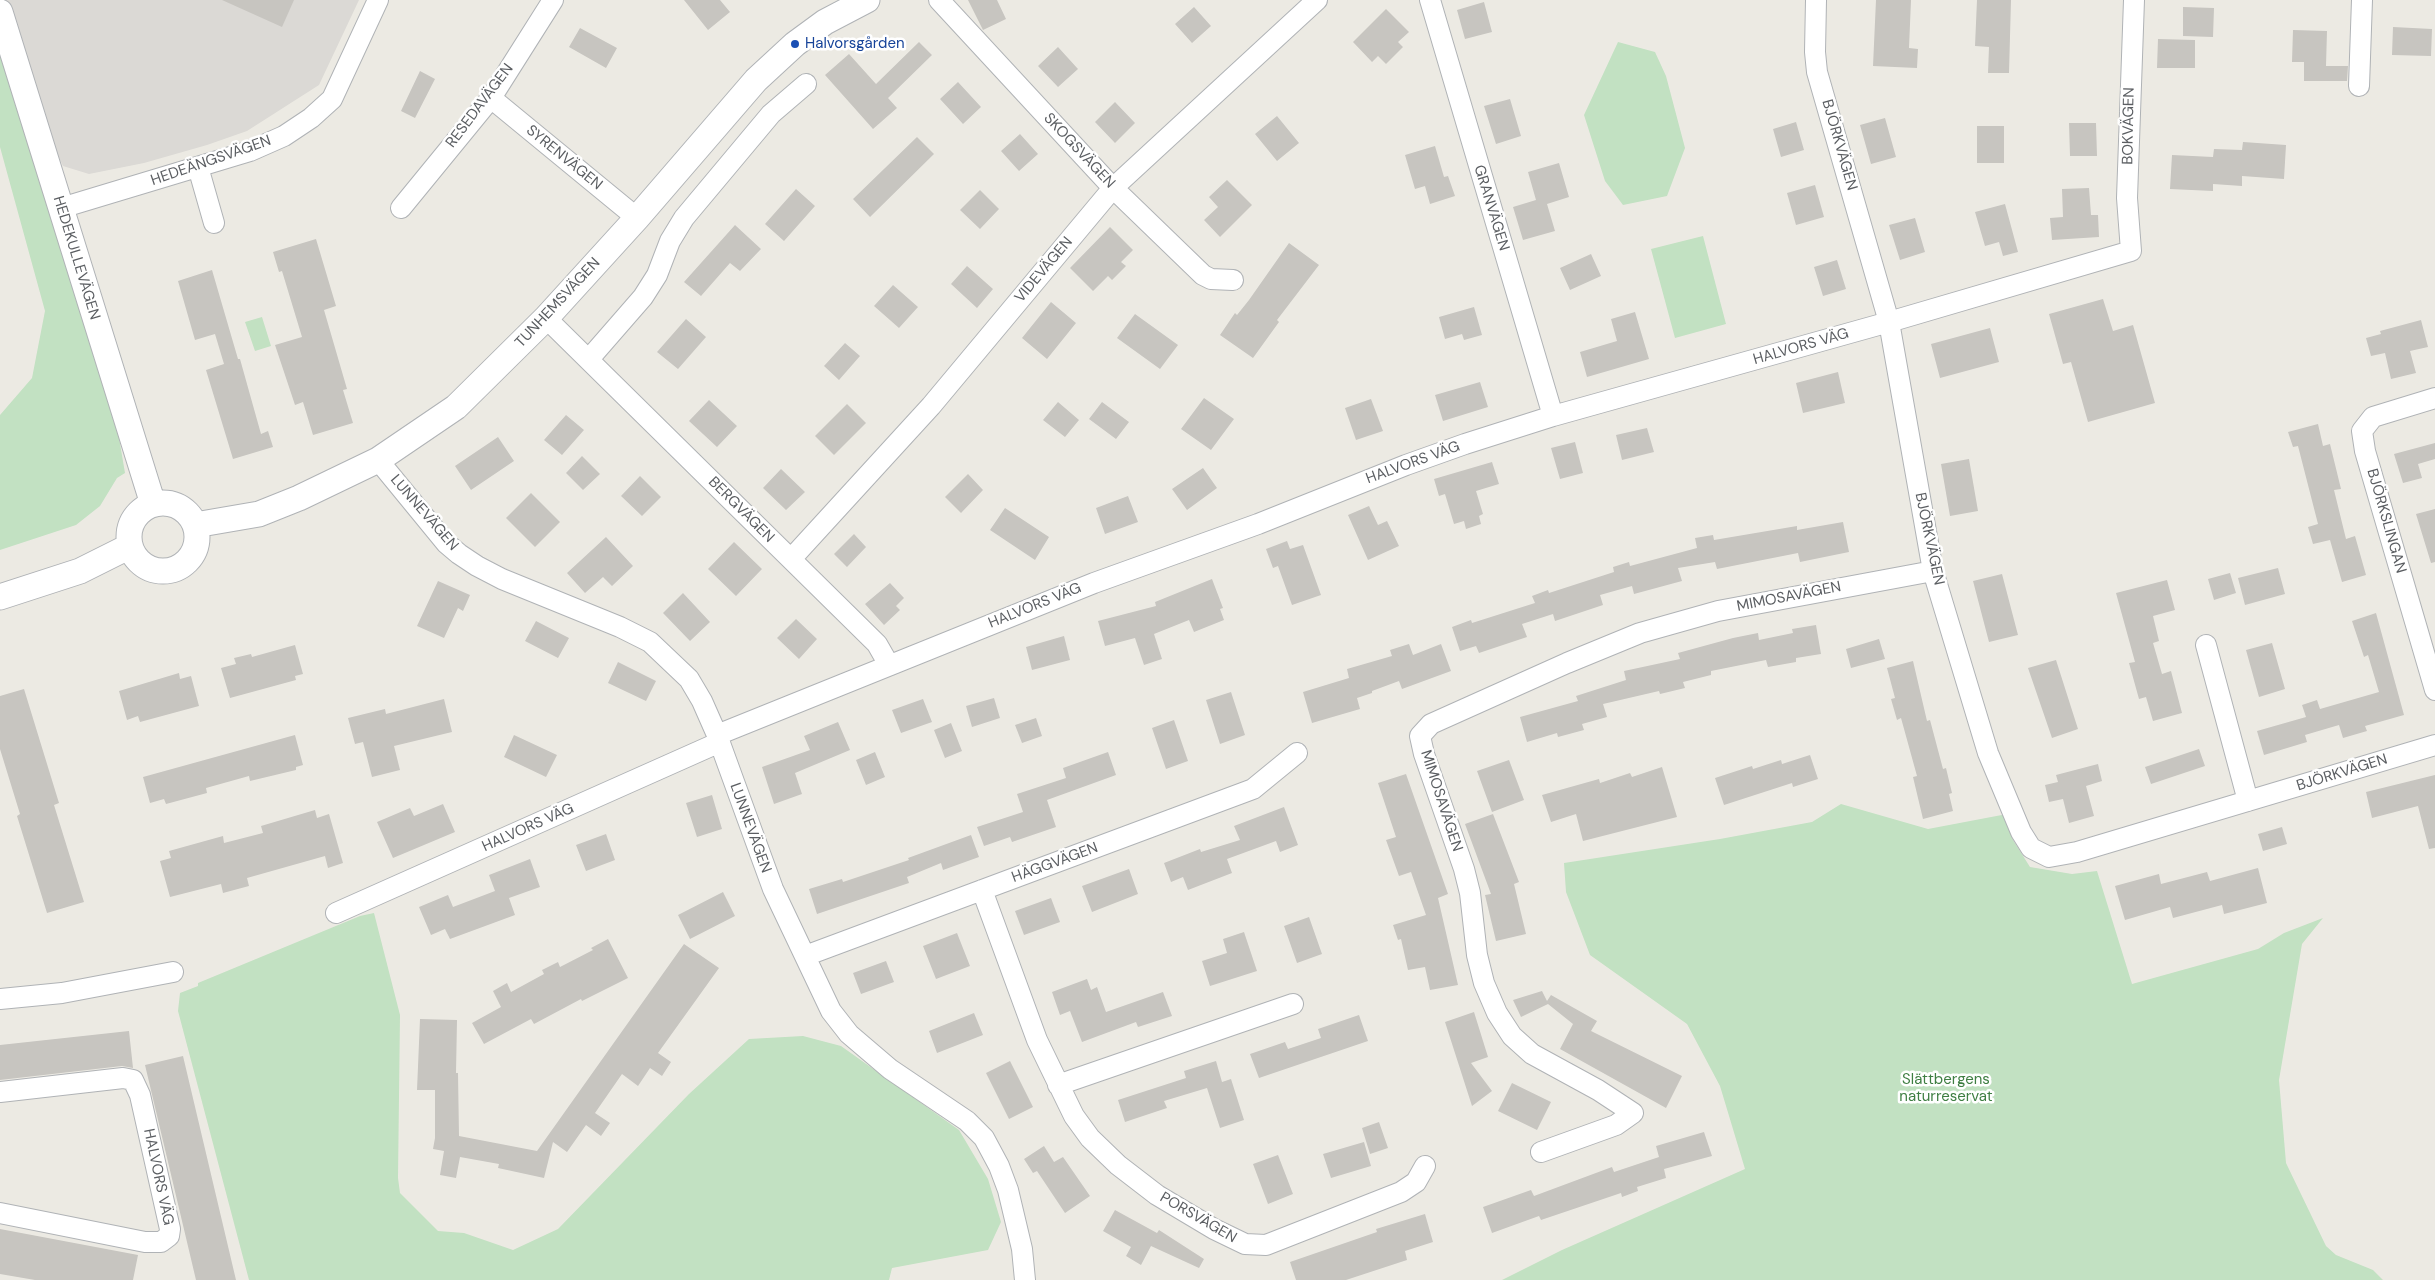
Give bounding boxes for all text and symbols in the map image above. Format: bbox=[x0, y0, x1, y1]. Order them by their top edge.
place label: Halvorsgården bbox=[805, 35, 905, 53]
marker: Halvorsgården bbox=[789, 38, 801, 50]
street label: RESEDAVÄGEN bbox=[442, 60, 518, 152]
street label: BOKVÄGEN bbox=[2119, 87, 2139, 165]
street label: BJÖRKVÄGEN bbox=[1817, 97, 1861, 193]
street label: SKOGSVÄGEN bbox=[1040, 110, 1118, 192]
street label: SYRENVÄGEN bbox=[522, 122, 606, 194]
street label: HEDEÄNGSVÄGEN bbox=[149, 132, 273, 190]
street label: GRANVÄGEN bbox=[1469, 163, 1513, 253]
street label: HEDEKULLEVÄGEN bbox=[49, 194, 103, 322]
street label: VIDEVÄGEN bbox=[1011, 233, 1077, 307]
street label: TUNHEMSVÄGEN bbox=[512, 254, 604, 352]
street label: HALVORS VÄG bbox=[1751, 325, 1851, 369]
street label: HALVORS VÄG bbox=[1364, 438, 1462, 488]
street label: BJÖRKSLINGAN bbox=[2362, 467, 2410, 575]
street label: LUNNEVÄGEN bbox=[386, 471, 462, 555]
street label: BERGVÄGEN bbox=[704, 473, 778, 547]
street label: BJÖRKVÄGEN bbox=[1910, 491, 1948, 587]
street label: MIMOSAVÄGEN bbox=[1735, 578, 1843, 616]
street label: HALVORS VÄG bbox=[986, 579, 1084, 633]
street label: MIMOSAVÄGEN bbox=[1416, 748, 1466, 854]
street label: BJÖRKVÄGEN bbox=[2294, 751, 2390, 795]
street label: LUNNEVÄGEN bbox=[725, 780, 775, 876]
street label: HALVORS VÄG bbox=[479, 800, 577, 856]
street label: HÄGGVÄGEN bbox=[1009, 839, 1101, 887]
park label: Slättbergens naturreservat bbox=[1899, 1071, 1993, 1106]
street label: HALVORS VÄG bbox=[139, 1127, 177, 1227]
street label: PORSVÄGEN bbox=[1156, 1189, 1240, 1247]

